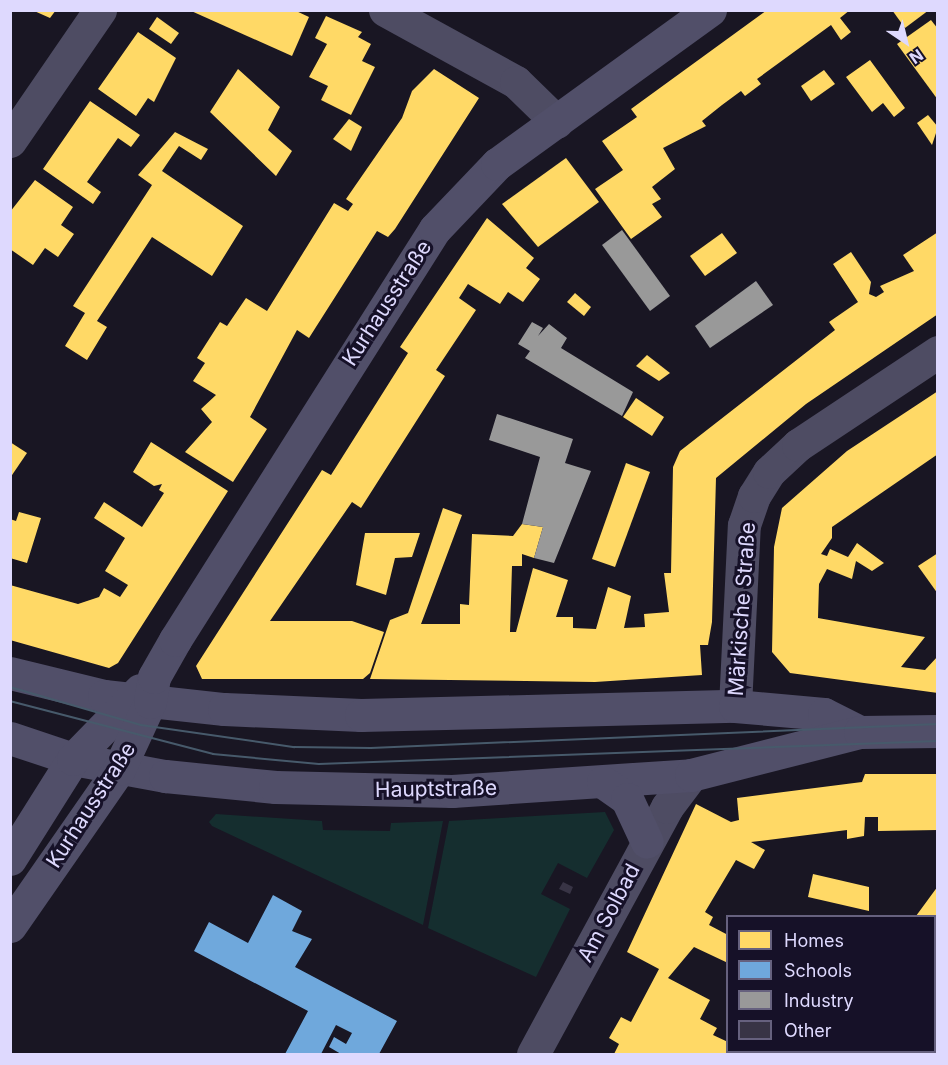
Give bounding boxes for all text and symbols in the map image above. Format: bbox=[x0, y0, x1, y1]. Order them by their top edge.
north arrow bbox=[876, 12, 936, 72]
text: N bbox=[906, 45, 927, 68]
street label: Kurhausstraße bbox=[337, 236, 437, 370]
street label: Märkische Straße bbox=[723, 521, 761, 697]
street label: Kurhausstraße bbox=[41, 738, 141, 872]
street label: Hauptstraße bbox=[375, 775, 497, 803]
street label: Am Solbad bbox=[573, 860, 645, 966]
legend bbox=[726, 915, 936, 1053]
text: Homes bbox=[784, 930, 844, 951]
text: Schools bbox=[784, 960, 852, 981]
text: Industry bbox=[784, 990, 854, 1011]
text: Other bbox=[784, 1020, 832, 1041]

